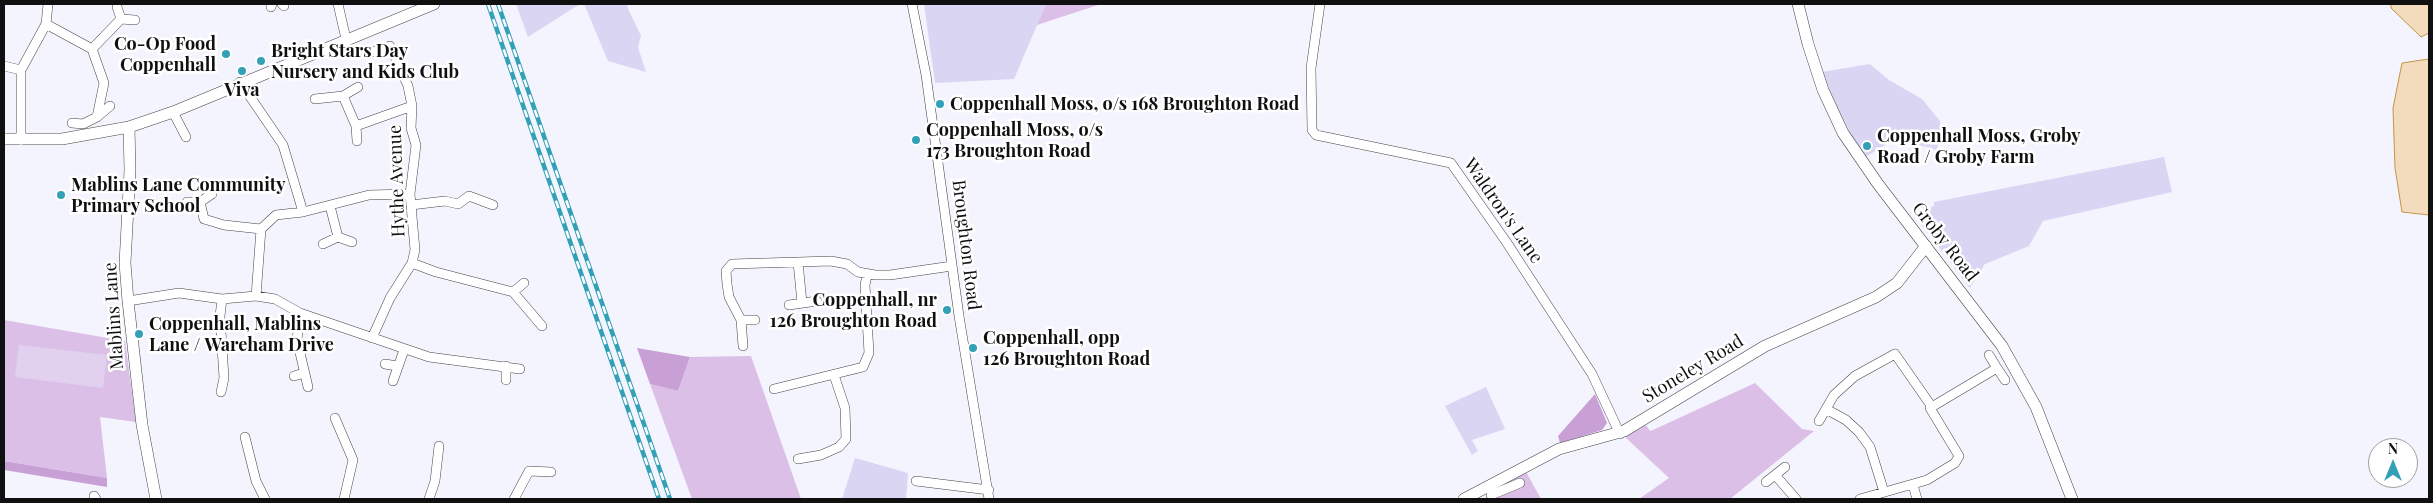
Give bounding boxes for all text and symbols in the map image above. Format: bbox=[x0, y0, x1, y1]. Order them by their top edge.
place label: Co-Op Food Coppenhall bbox=[114, 33, 216, 76]
place label: Bright Stars Day Nursery and Kids Club bbox=[271, 40, 459, 82]
marker: Co-Op Food Coppenhall bbox=[220, 48, 232, 60]
marker: Bright Stars Day Nursery and Kids Club bbox=[255, 55, 267, 67]
marker: Viva bbox=[236, 65, 248, 77]
place label: Viva bbox=[224, 79, 260, 101]
place label: Coppenhall Moss, o/s 168 Broughton Road bbox=[950, 93, 1299, 115]
marker: Coppenhall Moss, o/s 168 Broughton Road bbox=[934, 98, 946, 110]
place label: Coppenhall Moss, o/s 173 Broughton Road bbox=[926, 119, 1103, 162]
street label: Hythe Avenue bbox=[384, 124, 410, 238]
place label: Coppenhall Moss, Groby Road / Groby Farm bbox=[1877, 125, 2081, 168]
marker: Coppenhall Moss, o/s 173 Broughton Road bbox=[910, 134, 922, 146]
marker: Coppenhall Moss, Groby Road / Groby Farm bbox=[1861, 140, 1873, 152]
street label: Waldron's Lane bbox=[1459, 154, 1547, 268]
place label: Mablins Lane Community Primary School bbox=[71, 174, 285, 216]
street label: Broughton Road bbox=[947, 178, 985, 312]
marker: Mablins Lane Community Primary School bbox=[55, 189, 67, 201]
street label: Groby Road bbox=[1907, 198, 1983, 286]
street label: Mablins Lane bbox=[99, 262, 129, 370]
place label: Coppenhall, nr 126 Broughton Road bbox=[770, 289, 937, 332]
marker: Coppenhall, nr 126 Broughton Road bbox=[941, 304, 953, 316]
place label: Coppenhall, Mablins Lane / Wareham Drive bbox=[149, 313, 334, 356]
place label: Coppenhall, opp 126 Broughton Road bbox=[983, 327, 1150, 369]
marker: Coppenhall, Mablins Lane / Wareham Drive bbox=[133, 328, 145, 340]
street label: Stoneley Road bbox=[1638, 330, 1748, 408]
marker: Coppenhall, opp 126 Broughton Road bbox=[967, 342, 979, 354]
north arrow bbox=[2368, 438, 2418, 488]
text: N bbox=[2388, 439, 2398, 458]

